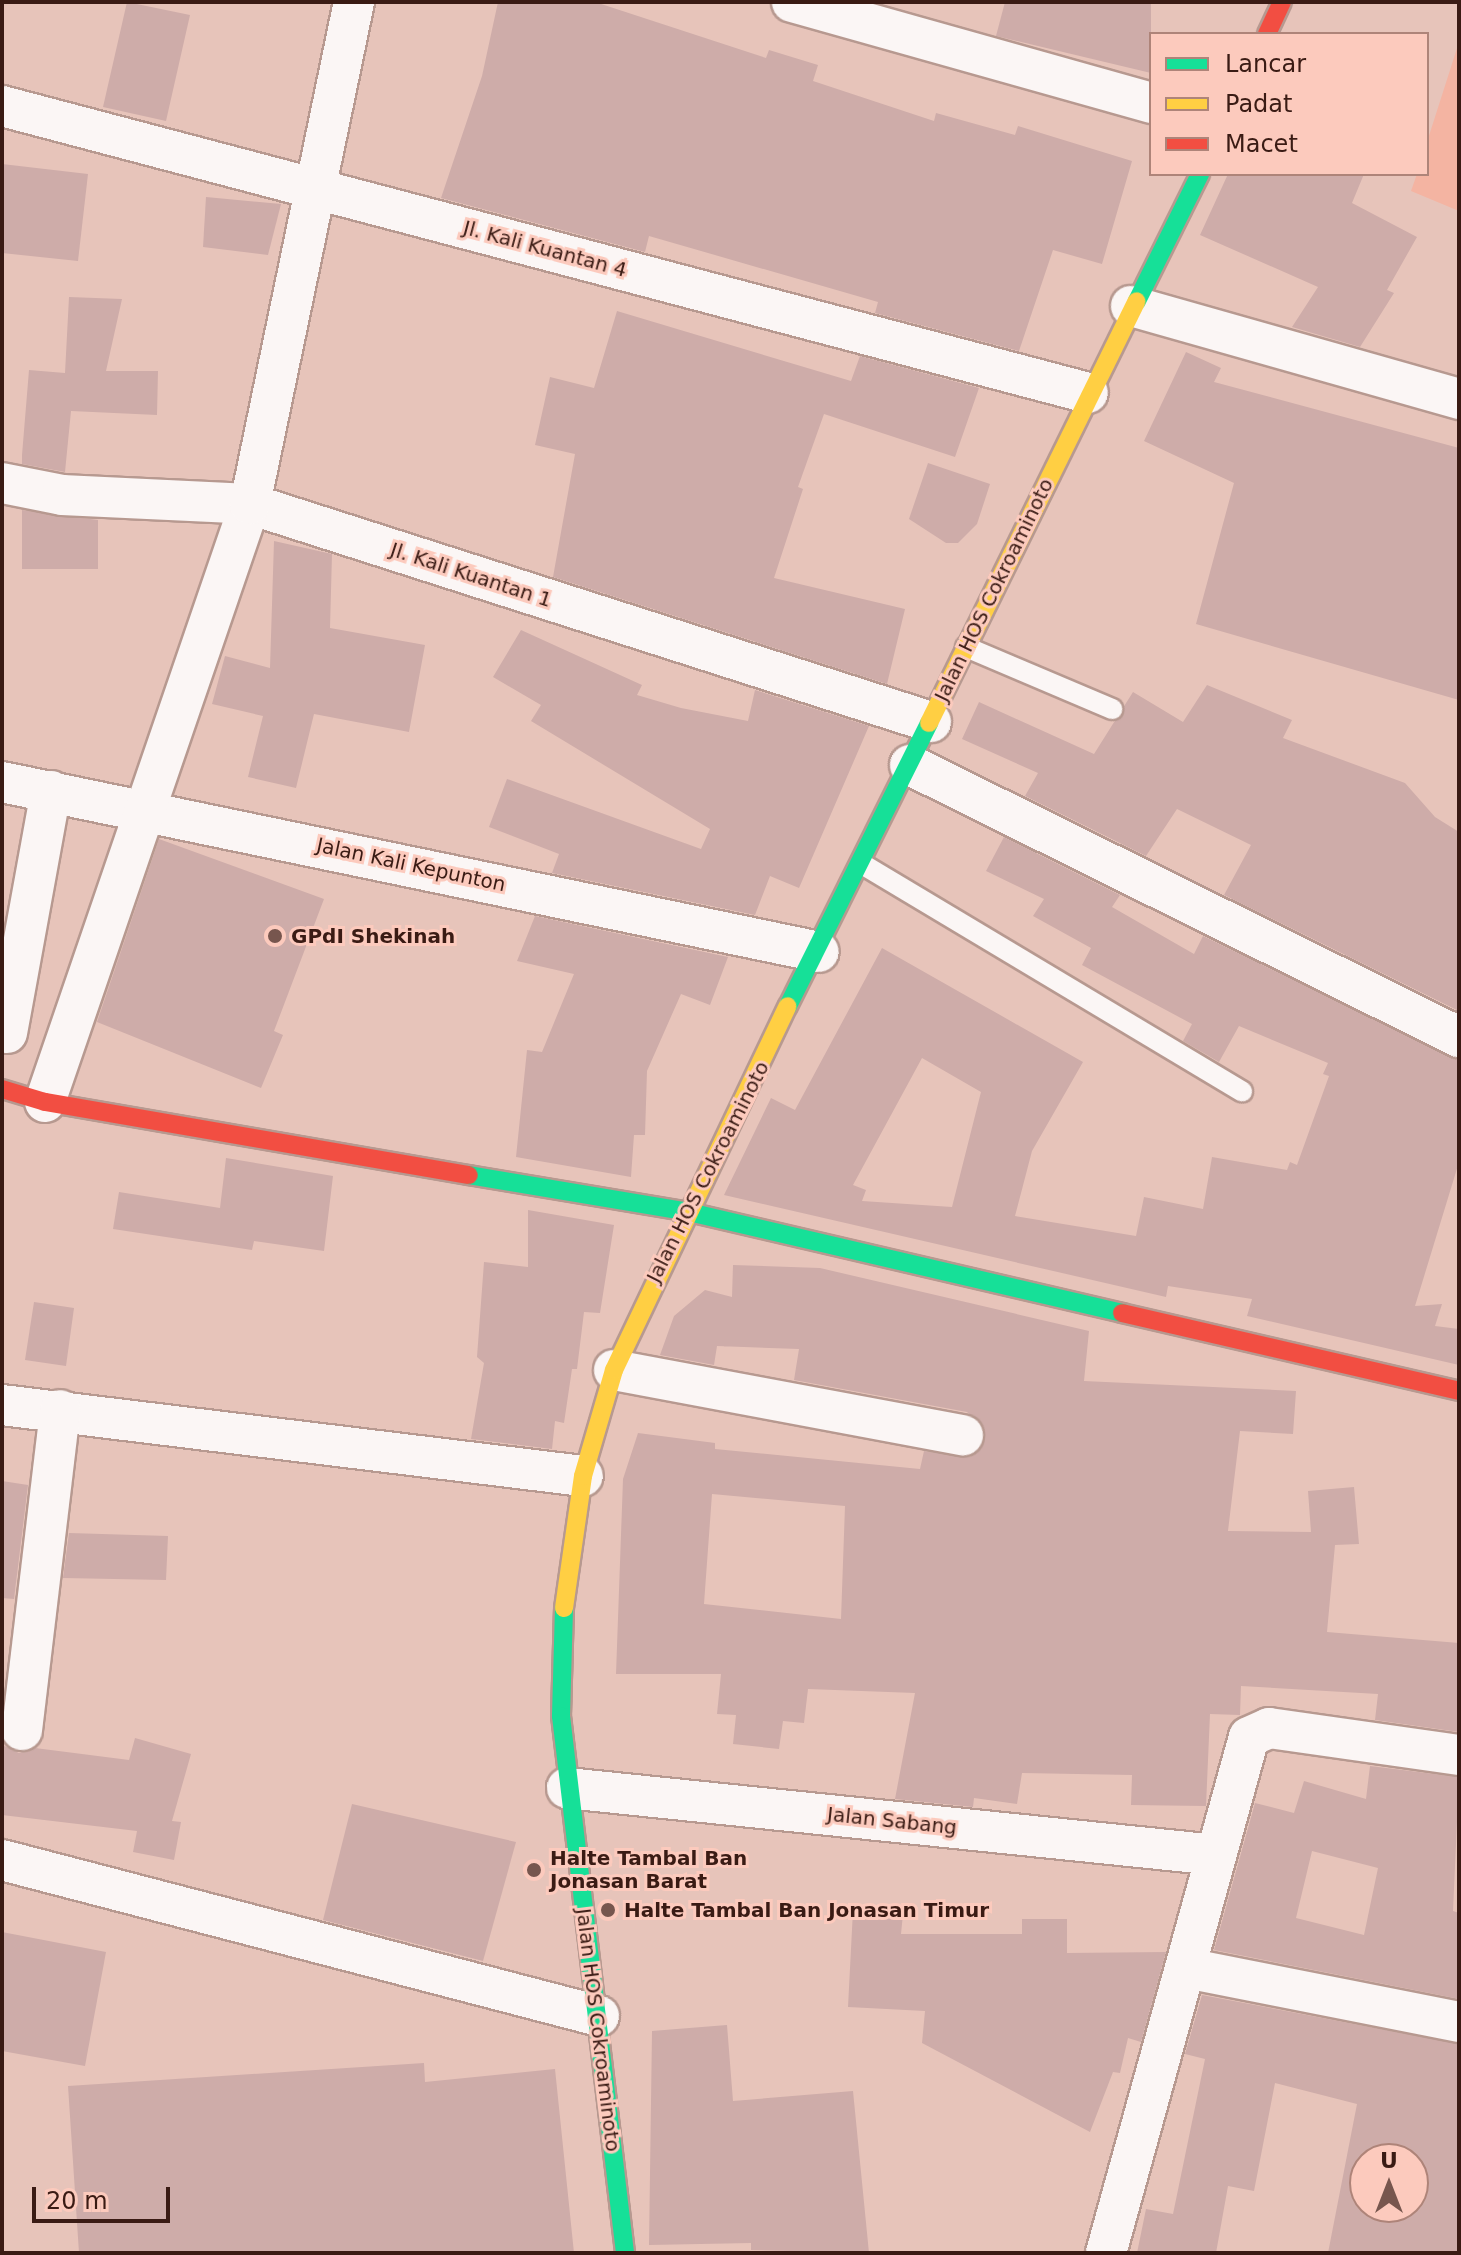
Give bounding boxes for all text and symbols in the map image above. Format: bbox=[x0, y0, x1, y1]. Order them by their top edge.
legend bbox=[1149, 32, 1429, 176]
text: Lancar bbox=[1225, 50, 1306, 78]
text: Padat bbox=[1225, 90, 1292, 118]
text: Macet bbox=[1225, 130, 1298, 158]
street label: Jl. Kali Kuantan 4 bbox=[461, 216, 629, 282]
street label: Jalan HOS Cokroaminoto bbox=[930, 475, 1058, 705]
street label: Jl. Kali Kuantan 1 bbox=[387, 538, 555, 612]
street label: Jalan Kali Kepunton bbox=[314, 833, 508, 897]
place label: GPdI Shekinah bbox=[291, 924, 455, 948]
marker: GPdI Shekinah bbox=[266, 927, 284, 945]
street label: Jalan HOS Cokroaminoto bbox=[642, 1057, 774, 1287]
street label: Jalan Sabang bbox=[826, 1802, 958, 1840]
place label: Halte Tambal Ban Jonasan Barat bbox=[550, 1846, 747, 1893]
marker: Halte Tambal Ban Jonasan Barat bbox=[525, 1861, 543, 1879]
place label: Halte Tambal Ban Jonasan Timur bbox=[624, 1898, 989, 1922]
marker: Halte Tambal Ban Jonasan Timur bbox=[599, 1901, 617, 1919]
street label: Jalan HOS Cokroaminoto bbox=[571, 1907, 625, 2153]
north arrow bbox=[1349, 2143, 1429, 2223]
text: U bbox=[1380, 2148, 1398, 2173]
scale bar bbox=[36, 2171, 174, 2221]
text: 20 m bbox=[46, 2187, 108, 2215]

